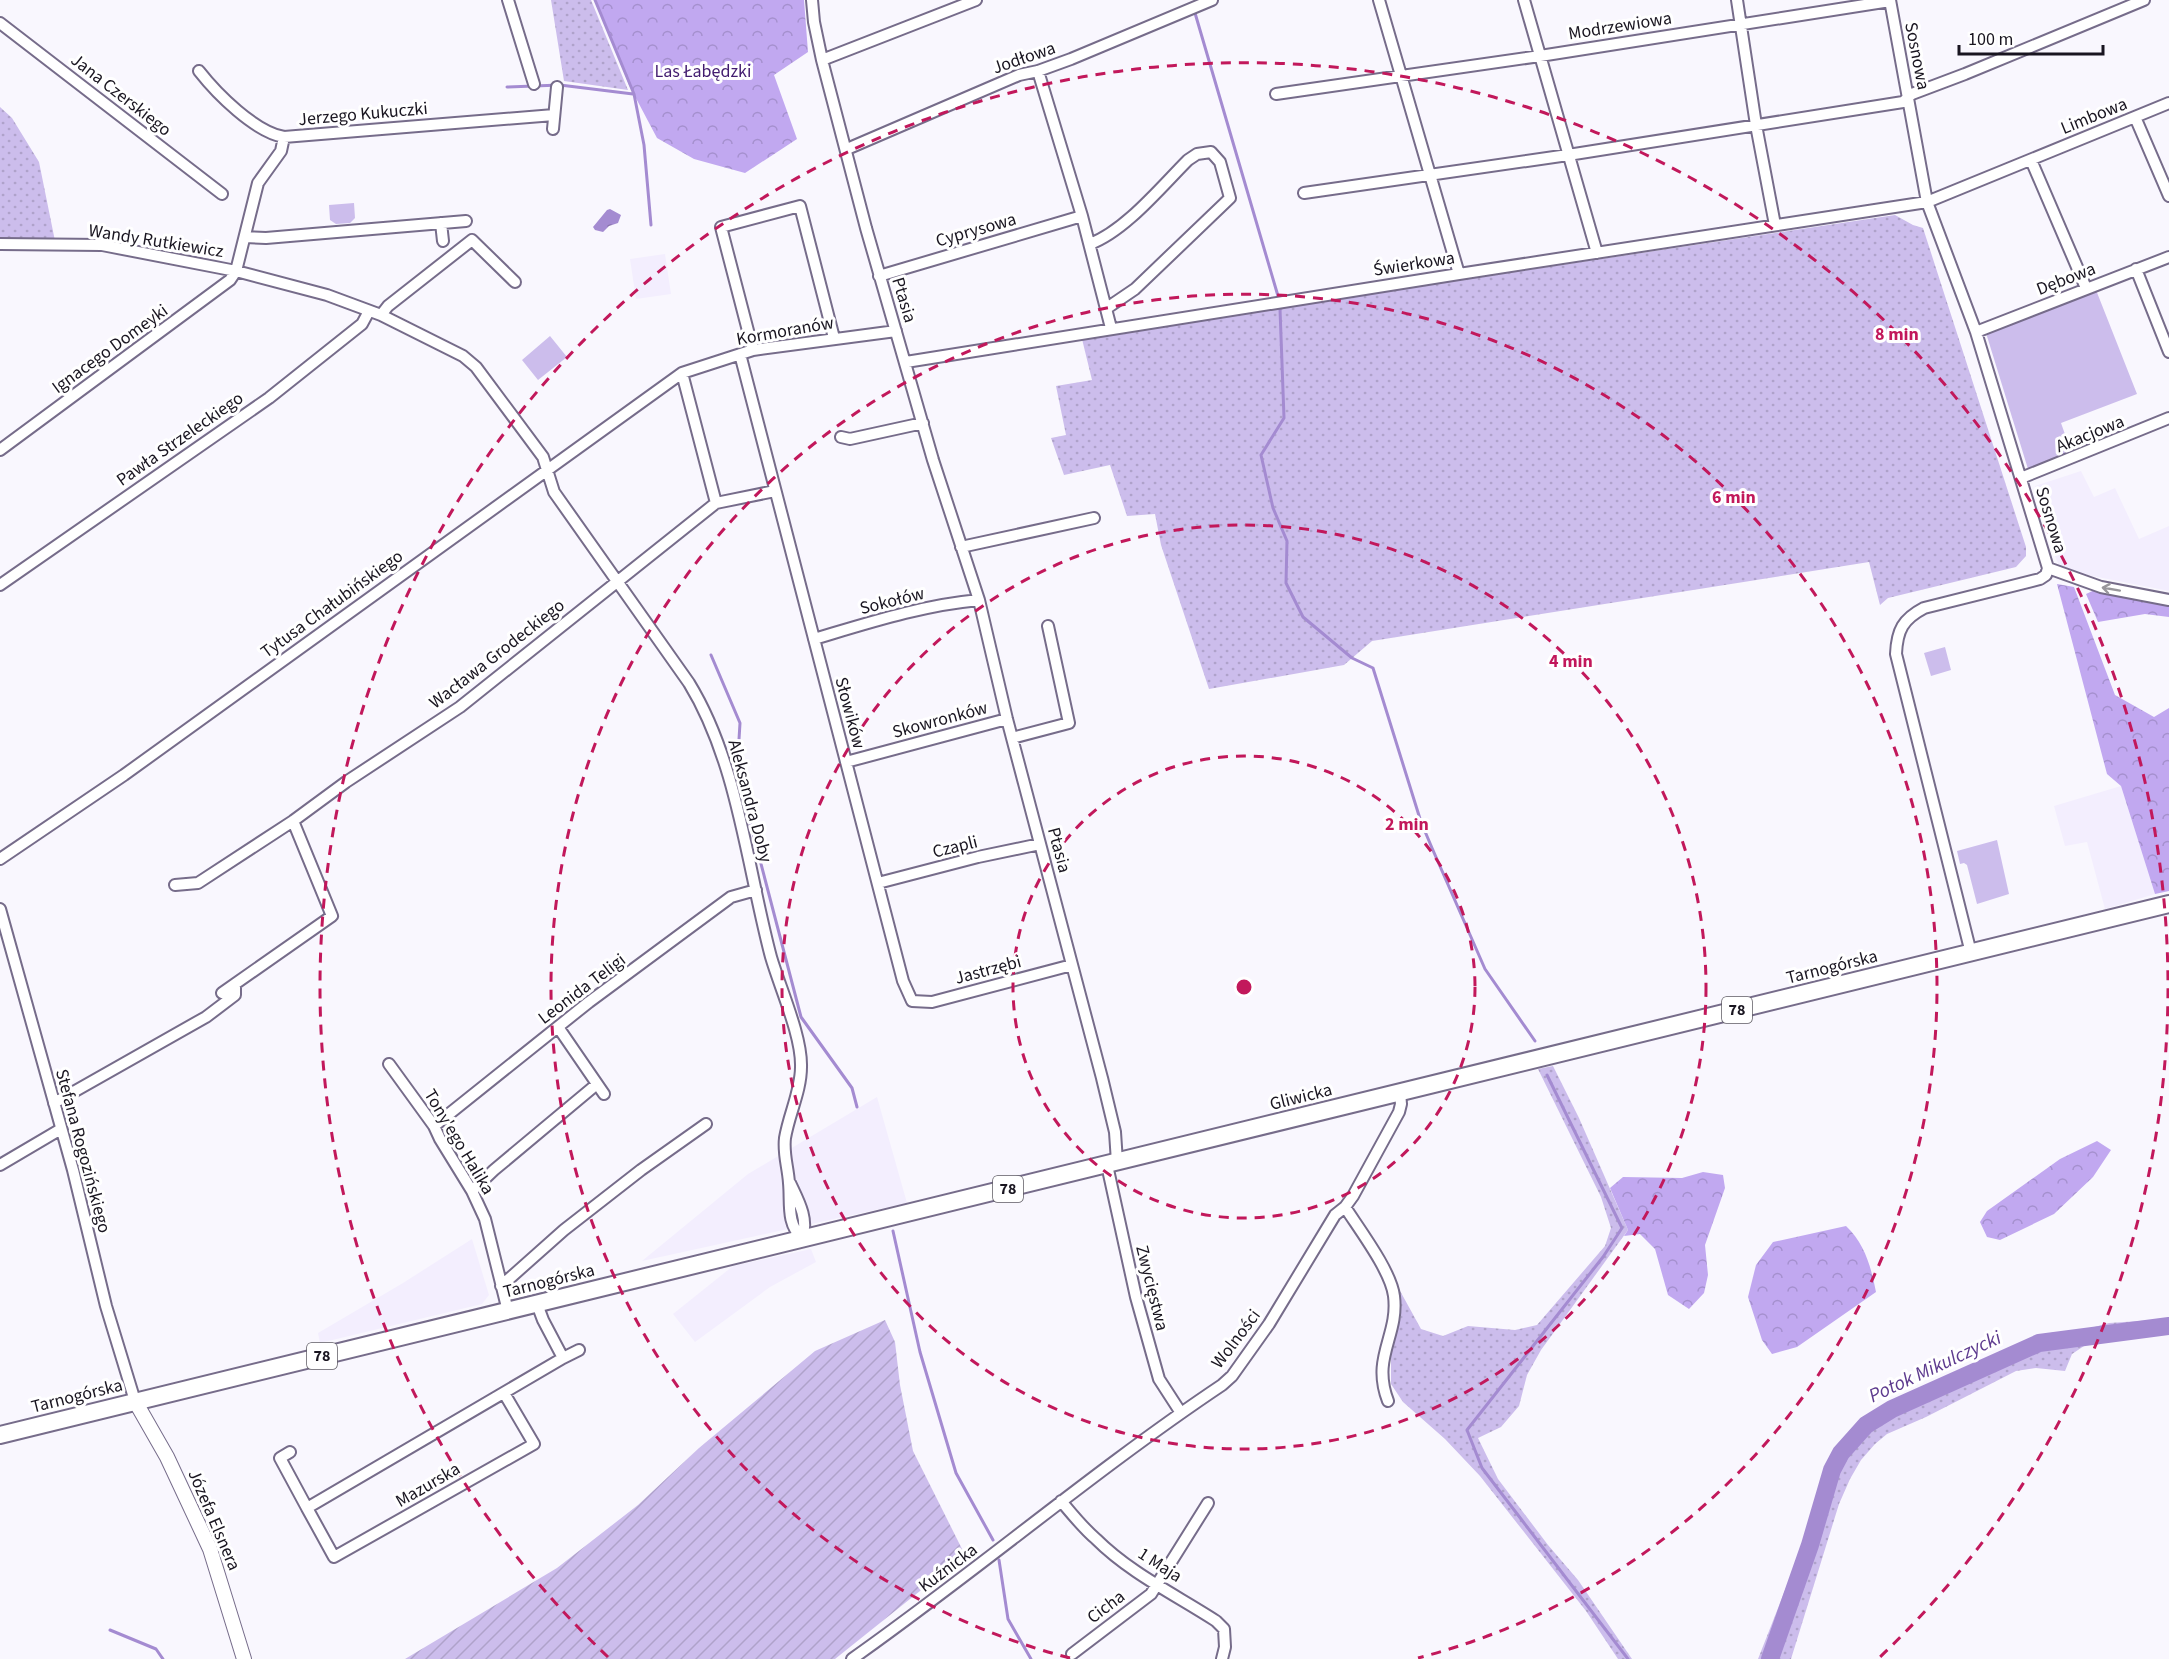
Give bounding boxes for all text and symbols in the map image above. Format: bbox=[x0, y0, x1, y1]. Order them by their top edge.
street label: Modrzewiowa bbox=[1566, 5, 1674, 47]
scale bar bbox=[1959, 18, 2103, 56]
street label: Sosnowa bbox=[1898, 20, 1936, 92]
text: 100 m bbox=[1968, 27, 2013, 52]
street label: Jodłowa bbox=[989, 36, 1059, 80]
street label: Jana Czerskiego bbox=[66, 48, 176, 142]
park label: Las Łabędzki bbox=[655, 59, 751, 84]
street label: Limbowa bbox=[2057, 91, 2131, 141]
street label: Jerzego Kukuczki bbox=[297, 96, 429, 132]
street label: Cyprysowa bbox=[933, 207, 1019, 253]
street label: Wandy Rutkiewicz bbox=[87, 218, 226, 264]
street label: Świerkowa bbox=[1371, 245, 1457, 283]
street label: Dębowa bbox=[2033, 256, 2099, 302]
street label: Ptasia bbox=[885, 274, 923, 326]
street label: Ignacego Domeyki bbox=[47, 298, 173, 400]
street label: Kormoranów bbox=[734, 310, 836, 352]
text: 8 min bbox=[1875, 322, 1919, 347]
street label: Pawła Strzeleckiego bbox=[112, 386, 248, 492]
street label: Akacjowa bbox=[2052, 409, 2128, 459]
street label: Sosnowa bbox=[2029, 484, 2073, 556]
text: 6 min bbox=[1712, 485, 1756, 510]
street label: Tytusa Chałubińskiego bbox=[256, 544, 408, 664]
street label: Sokołów bbox=[857, 581, 927, 621]
one-way arrow bbox=[2102, 583, 2122, 594]
street label: Wacława Grodeckiego bbox=[424, 593, 570, 715]
text: 4 min bbox=[1549, 649, 1593, 674]
street label: Słowików bbox=[828, 674, 872, 752]
street label: Skowronków bbox=[890, 695, 990, 745]
street label: Aleksandra Doby bbox=[722, 737, 779, 866]
text: 2 min bbox=[1385, 812, 1429, 837]
street label: Ptasia bbox=[1041, 825, 1077, 875]
street label: Czapli bbox=[930, 829, 980, 865]
street label: Tarnogórska bbox=[1784, 944, 1880, 990]
street label: Leonida Teligi bbox=[533, 948, 631, 1030]
street label: Jastrzębi bbox=[952, 949, 1024, 991]
centre of rings bbox=[1234, 977, 1254, 997]
road number: 78 bbox=[1722, 997, 1752, 1023]
street label: Stefana Rogozińskiego bbox=[49, 1066, 117, 1236]
street label: Gliwicka bbox=[1267, 1077, 1335, 1117]
street label: Tony'ego Halika bbox=[418, 1085, 500, 1199]
road number: 78 bbox=[993, 1176, 1023, 1202]
street label: Zwycięstwa bbox=[1129, 1243, 1175, 1333]
street label: Tarnogórska bbox=[501, 1258, 597, 1304]
street label: Wolności bbox=[1205, 1304, 1267, 1374]
water label: Potok Mikulczycki bbox=[1864, 1324, 2006, 1410]
road number: 78 bbox=[307, 1343, 337, 1369]
street label: Tarnogórska bbox=[29, 1373, 125, 1419]
street label: Mazurska bbox=[391, 1456, 465, 1514]
street label: Józefa Elsnera bbox=[181, 1466, 247, 1574]
street label: Kuźnicka bbox=[913, 1538, 983, 1598]
street label: 1 Maja bbox=[1133, 1541, 1187, 1589]
street label: Cicha bbox=[1082, 1584, 1130, 1630]

